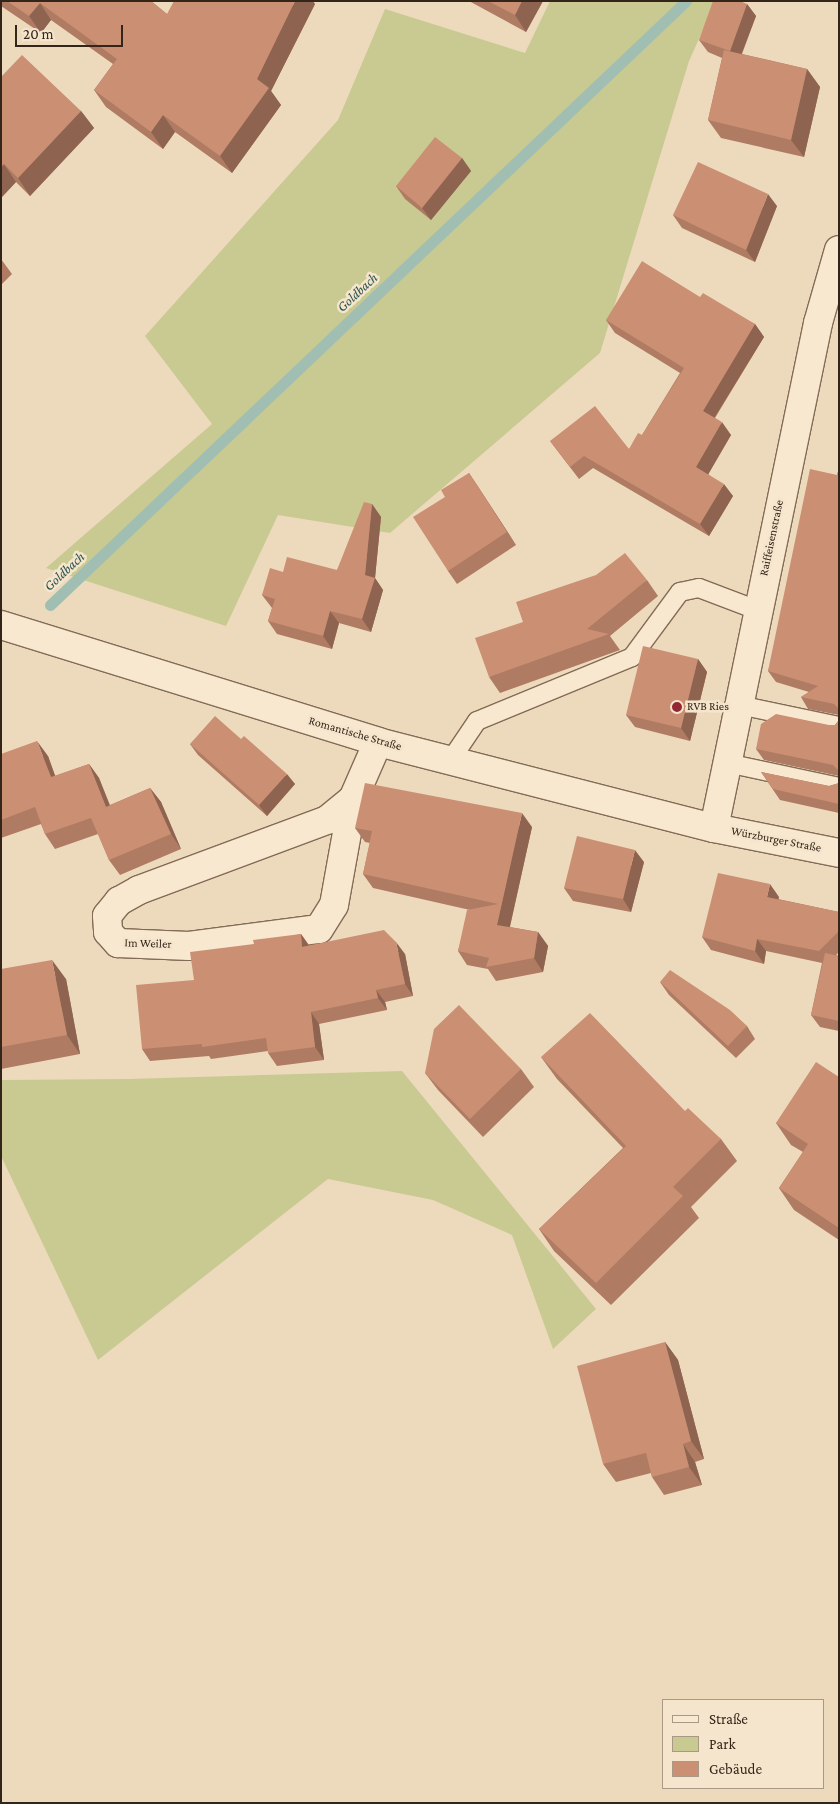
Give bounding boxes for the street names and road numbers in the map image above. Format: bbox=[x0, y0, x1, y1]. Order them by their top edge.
street label: Raiffeisenstraße bbox=[757, 499, 787, 577]
street label: Romantische Straße bbox=[307, 714, 403, 754]
street label: Würzburger Straße bbox=[730, 824, 822, 856]
street label: Im Weiler bbox=[124, 936, 172, 952]

